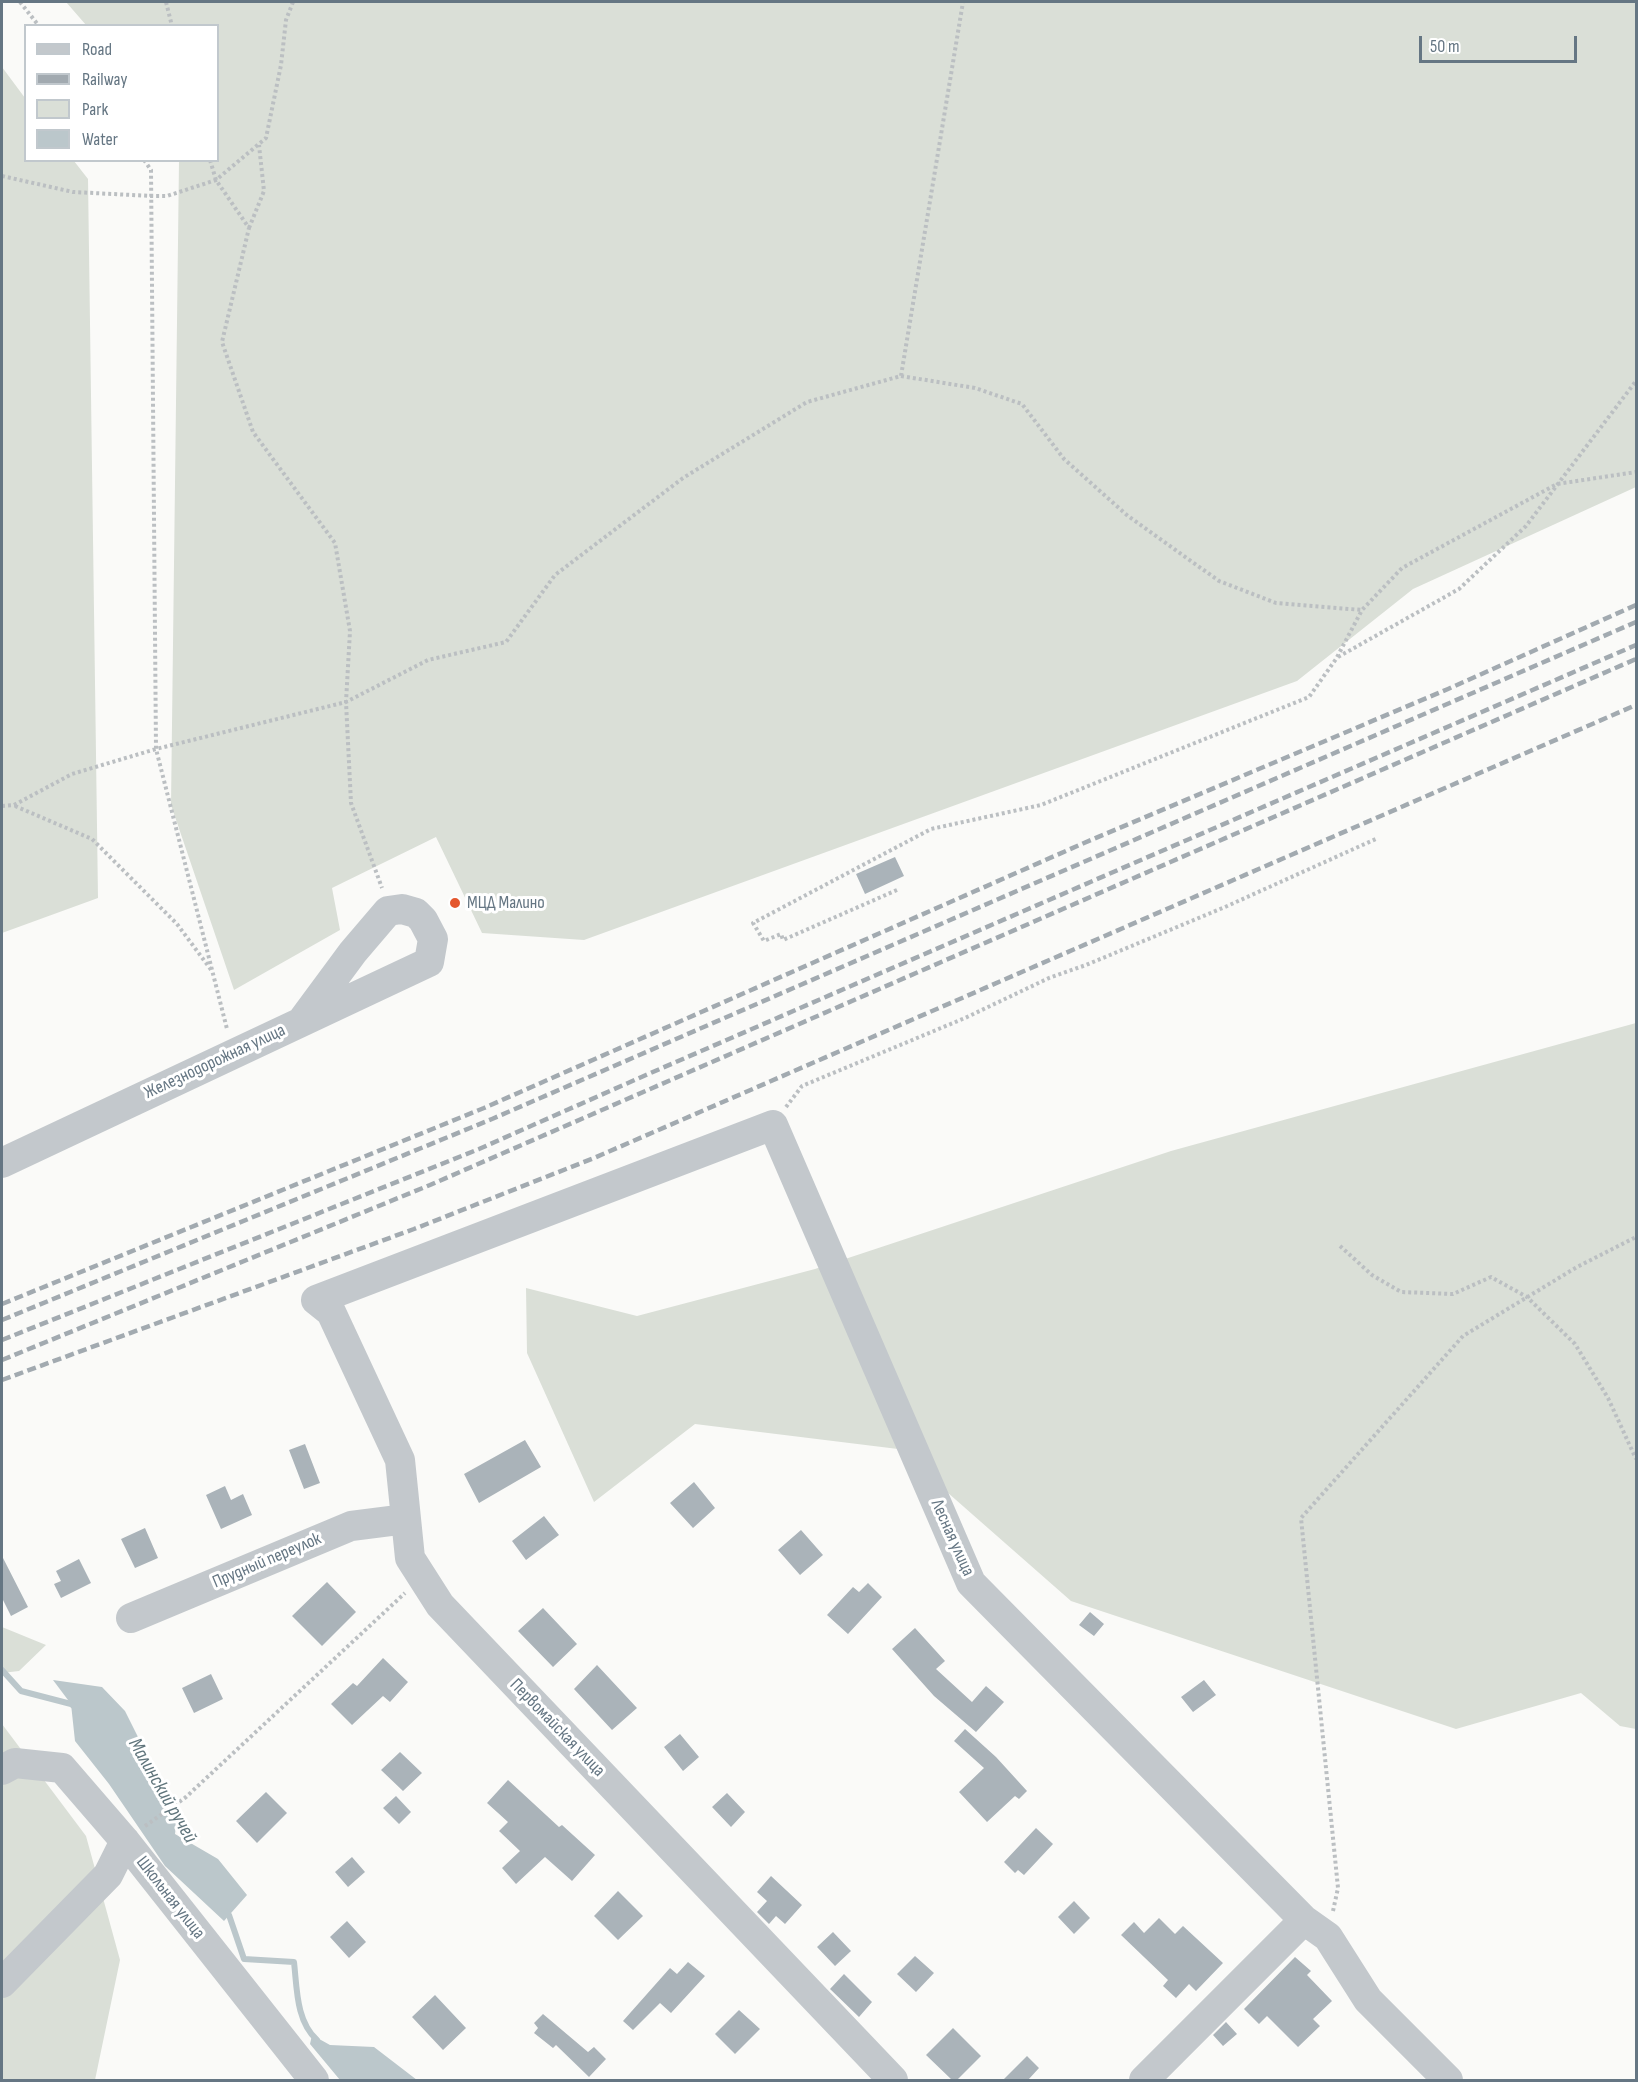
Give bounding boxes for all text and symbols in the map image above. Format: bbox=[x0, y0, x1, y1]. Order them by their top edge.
legend bbox=[24, 24, 219, 162]
scale bar bbox=[1422, 24, 1580, 62]
text: 50 m bbox=[1430, 36, 1460, 57]
text: Road bbox=[82, 39, 112, 60]
text: Railway bbox=[82, 69, 127, 90]
text: Park bbox=[82, 99, 108, 120]
text: Water bbox=[82, 129, 118, 150]
place label: МЦД Малино bbox=[467, 892, 545, 914]
marker: МЦД Малино bbox=[448, 896, 462, 910]
street label: Железнодорожная улица bbox=[141, 1020, 289, 1104]
street label: Лесная улица bbox=[926, 1496, 978, 1580]
street label: Прудный переулок bbox=[209, 1528, 325, 1594]
street label: Первомайская улица bbox=[505, 1674, 609, 1782]
water label: Малинский ручей bbox=[122, 1734, 202, 1848]
street label: Школьная улица bbox=[131, 1852, 209, 1944]

